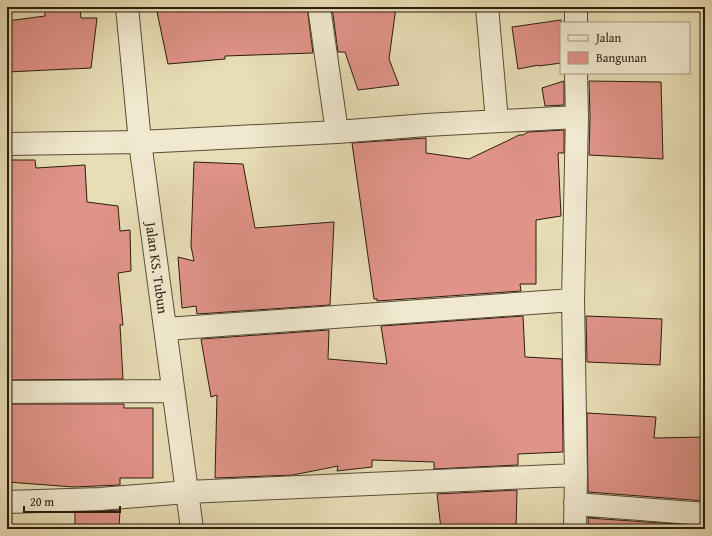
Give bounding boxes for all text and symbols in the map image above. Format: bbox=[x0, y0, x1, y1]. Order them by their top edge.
legend bbox=[560, 22, 690, 74]
text: Jalan bbox=[594, 29, 621, 46]
text: Bangunan bbox=[596, 49, 647, 66]
street label: Jalan KS. Tubun bbox=[140, 219, 173, 315]
scale bar bbox=[24, 488, 120, 514]
text: 20 m bbox=[30, 493, 54, 510]

